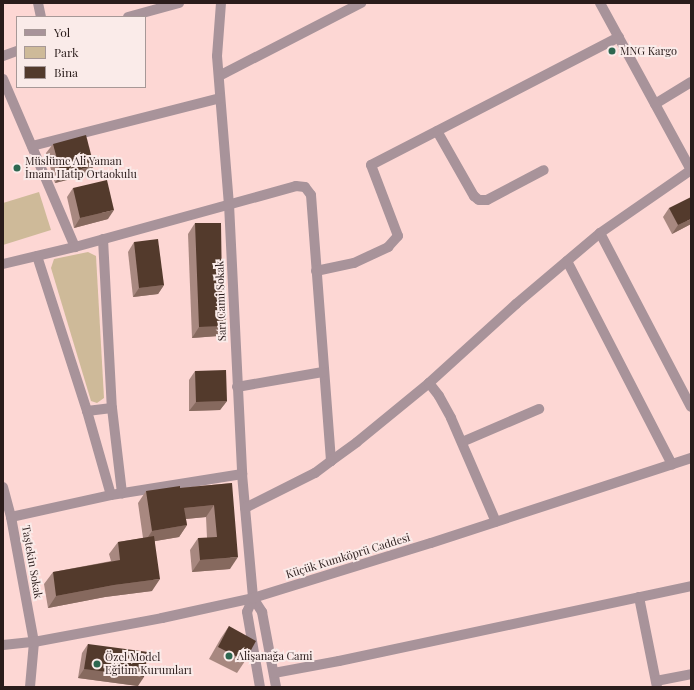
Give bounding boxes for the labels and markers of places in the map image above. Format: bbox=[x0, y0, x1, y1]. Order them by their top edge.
place label: MNG Kargo bbox=[620, 44, 677, 58]
marker: MNG Kargo bbox=[607, 46, 617, 56]
place label: Müslüme Ali Yaman İmam Hatip Ortaokulu bbox=[25, 155, 137, 181]
marker: Müslüme Ali Yaman İmam Hatip Ortaokulu bbox=[12, 163, 22, 173]
place label: Alişanağa Cami bbox=[237, 649, 313, 663]
place label: Özel Model Eğitim Kurumları bbox=[105, 651, 192, 677]
marker: Alişanağa Cami bbox=[224, 651, 234, 661]
marker: Özel Model Eğitim Kurumları bbox=[92, 659, 102, 669]

